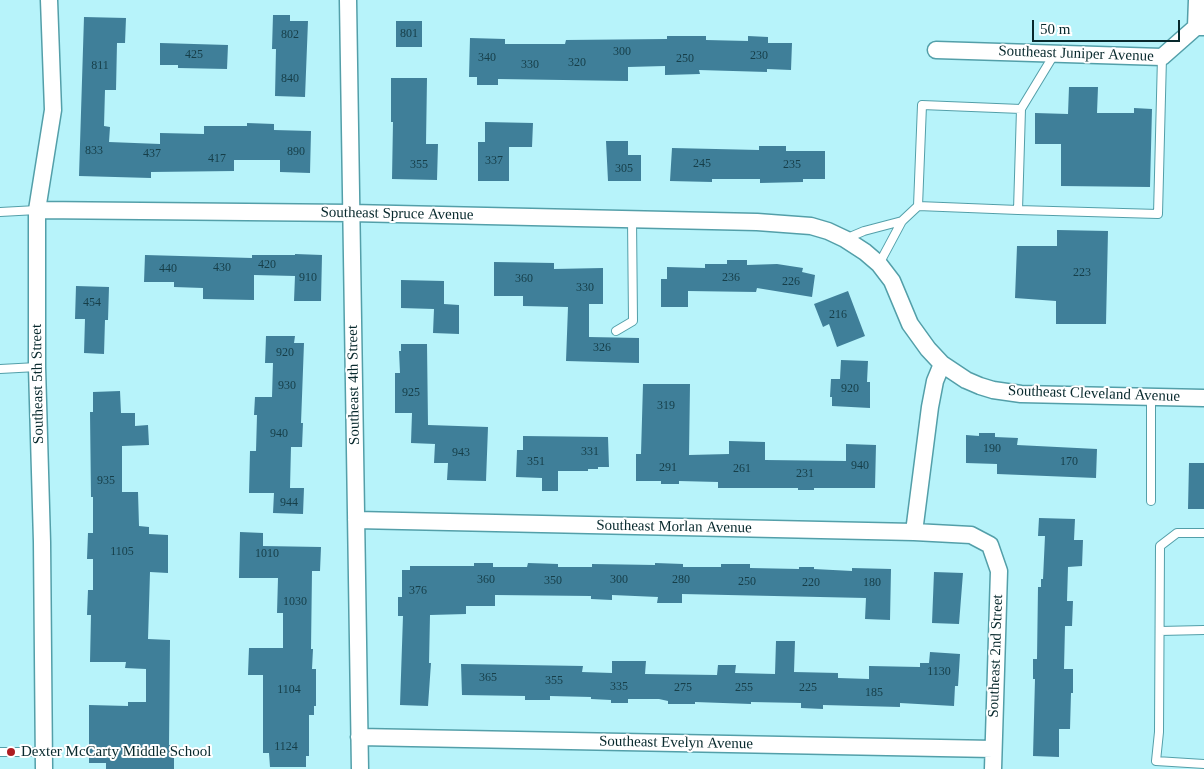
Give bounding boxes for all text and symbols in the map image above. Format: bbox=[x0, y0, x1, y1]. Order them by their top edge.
scale bar bbox=[1034, 10, 1182, 42]
text: 50 m bbox=[1040, 21, 1070, 37]
house number: 801 bbox=[400, 27, 418, 41]
house number: 802 bbox=[281, 28, 299, 42]
street label: Southeast Juniper Avenue bbox=[998, 42, 1154, 66]
house number: 300 bbox=[613, 45, 631, 59]
house number: 425 bbox=[185, 48, 203, 62]
house number: 230 bbox=[750, 49, 768, 63]
house number: 340 bbox=[478, 51, 496, 65]
house number: 250 bbox=[676, 52, 694, 66]
house number: 320 bbox=[568, 56, 586, 70]
house number: 330 bbox=[521, 58, 539, 72]
house number: 811 bbox=[91, 59, 109, 73]
house number: 840 bbox=[281, 72, 299, 86]
house number: 833 bbox=[85, 144, 103, 158]
house number: 890 bbox=[287, 145, 305, 159]
house number: 437 bbox=[143, 147, 161, 161]
house number: 417 bbox=[208, 152, 226, 166]
house number: 337 bbox=[485, 154, 503, 168]
house number: 245 bbox=[693, 157, 711, 171]
house number: 355 bbox=[410, 158, 428, 172]
house number: 235 bbox=[783, 158, 801, 172]
house number: 305 bbox=[615, 162, 633, 176]
street label: Southeast Spruce Avenue bbox=[320, 204, 474, 224]
house number: 420 bbox=[258, 258, 276, 272]
house number: 430 bbox=[213, 261, 231, 275]
house number: 440 bbox=[159, 262, 177, 276]
house number: 223 bbox=[1073, 266, 1091, 280]
house number: 910 bbox=[299, 271, 317, 285]
house number: 236 bbox=[722, 271, 740, 285]
house number: 360 bbox=[515, 272, 533, 286]
house number: 226 bbox=[782, 275, 800, 289]
house number: 330 bbox=[576, 281, 594, 295]
house number: 454 bbox=[83, 296, 101, 310]
house number: 216 bbox=[829, 308, 847, 322]
street label: Southeast 5th Street bbox=[28, 324, 48, 444]
street label: Southeast 4th Street bbox=[344, 325, 364, 445]
house number: 326 bbox=[593, 341, 611, 355]
house number: 920 bbox=[276, 346, 294, 360]
house number: 930 bbox=[278, 379, 296, 393]
house number: 920 bbox=[841, 382, 859, 396]
street label: Southeast Cleveland Avenue bbox=[1008, 382, 1180, 406]
house number: 925 bbox=[402, 386, 420, 400]
house number: 319 bbox=[657, 399, 675, 413]
house number: 940 bbox=[270, 427, 288, 441]
house number: 190 bbox=[983, 442, 1001, 456]
house number: 331 bbox=[581, 445, 599, 459]
house number: 943 bbox=[452, 446, 470, 460]
house number: 351 bbox=[527, 455, 545, 469]
house number: 170 bbox=[1060, 455, 1078, 469]
house number: 940 bbox=[851, 459, 869, 473]
house number: 291 bbox=[659, 461, 677, 475]
house number: 261 bbox=[733, 462, 751, 476]
house number: 231 bbox=[796, 467, 814, 481]
house number: 935 bbox=[97, 474, 115, 488]
house number: 944 bbox=[280, 496, 298, 510]
street label: Southeast Morlan Avenue bbox=[596, 517, 752, 537]
house number: 1105 bbox=[110, 545, 134, 559]
house number: 1010 bbox=[255, 547, 279, 561]
house number: 360 bbox=[477, 573, 495, 587]
house number: 300 bbox=[610, 573, 628, 587]
house number: 280 bbox=[672, 573, 690, 587]
house number: 350 bbox=[544, 574, 562, 588]
house number: 250 bbox=[738, 575, 756, 589]
house number: 220 bbox=[802, 576, 820, 590]
house number: 180 bbox=[863, 576, 881, 590]
house number: 376 bbox=[409, 584, 427, 598]
street label: Southeast 2nd Street bbox=[985, 594, 1007, 718]
house number: 1030 bbox=[283, 595, 307, 609]
house number: 1130 bbox=[927, 665, 951, 679]
house number: 365 bbox=[479, 671, 497, 685]
house number: 355 bbox=[545, 674, 563, 688]
house number: 335 bbox=[610, 680, 628, 694]
house number: 275 bbox=[674, 681, 692, 695]
house number: 255 bbox=[735, 681, 753, 695]
house number: 225 bbox=[799, 681, 817, 695]
house number: 1104 bbox=[277, 683, 301, 697]
house number: 185 bbox=[865, 686, 883, 700]
street label: Southeast Evelyn Avenue bbox=[599, 733, 753, 753]
house number: 1124 bbox=[274, 740, 298, 754]
place label: Dexter McCarty Middle School bbox=[21, 743, 211, 761]
marker: Dexter McCarty Middle School bbox=[5, 746, 17, 758]

